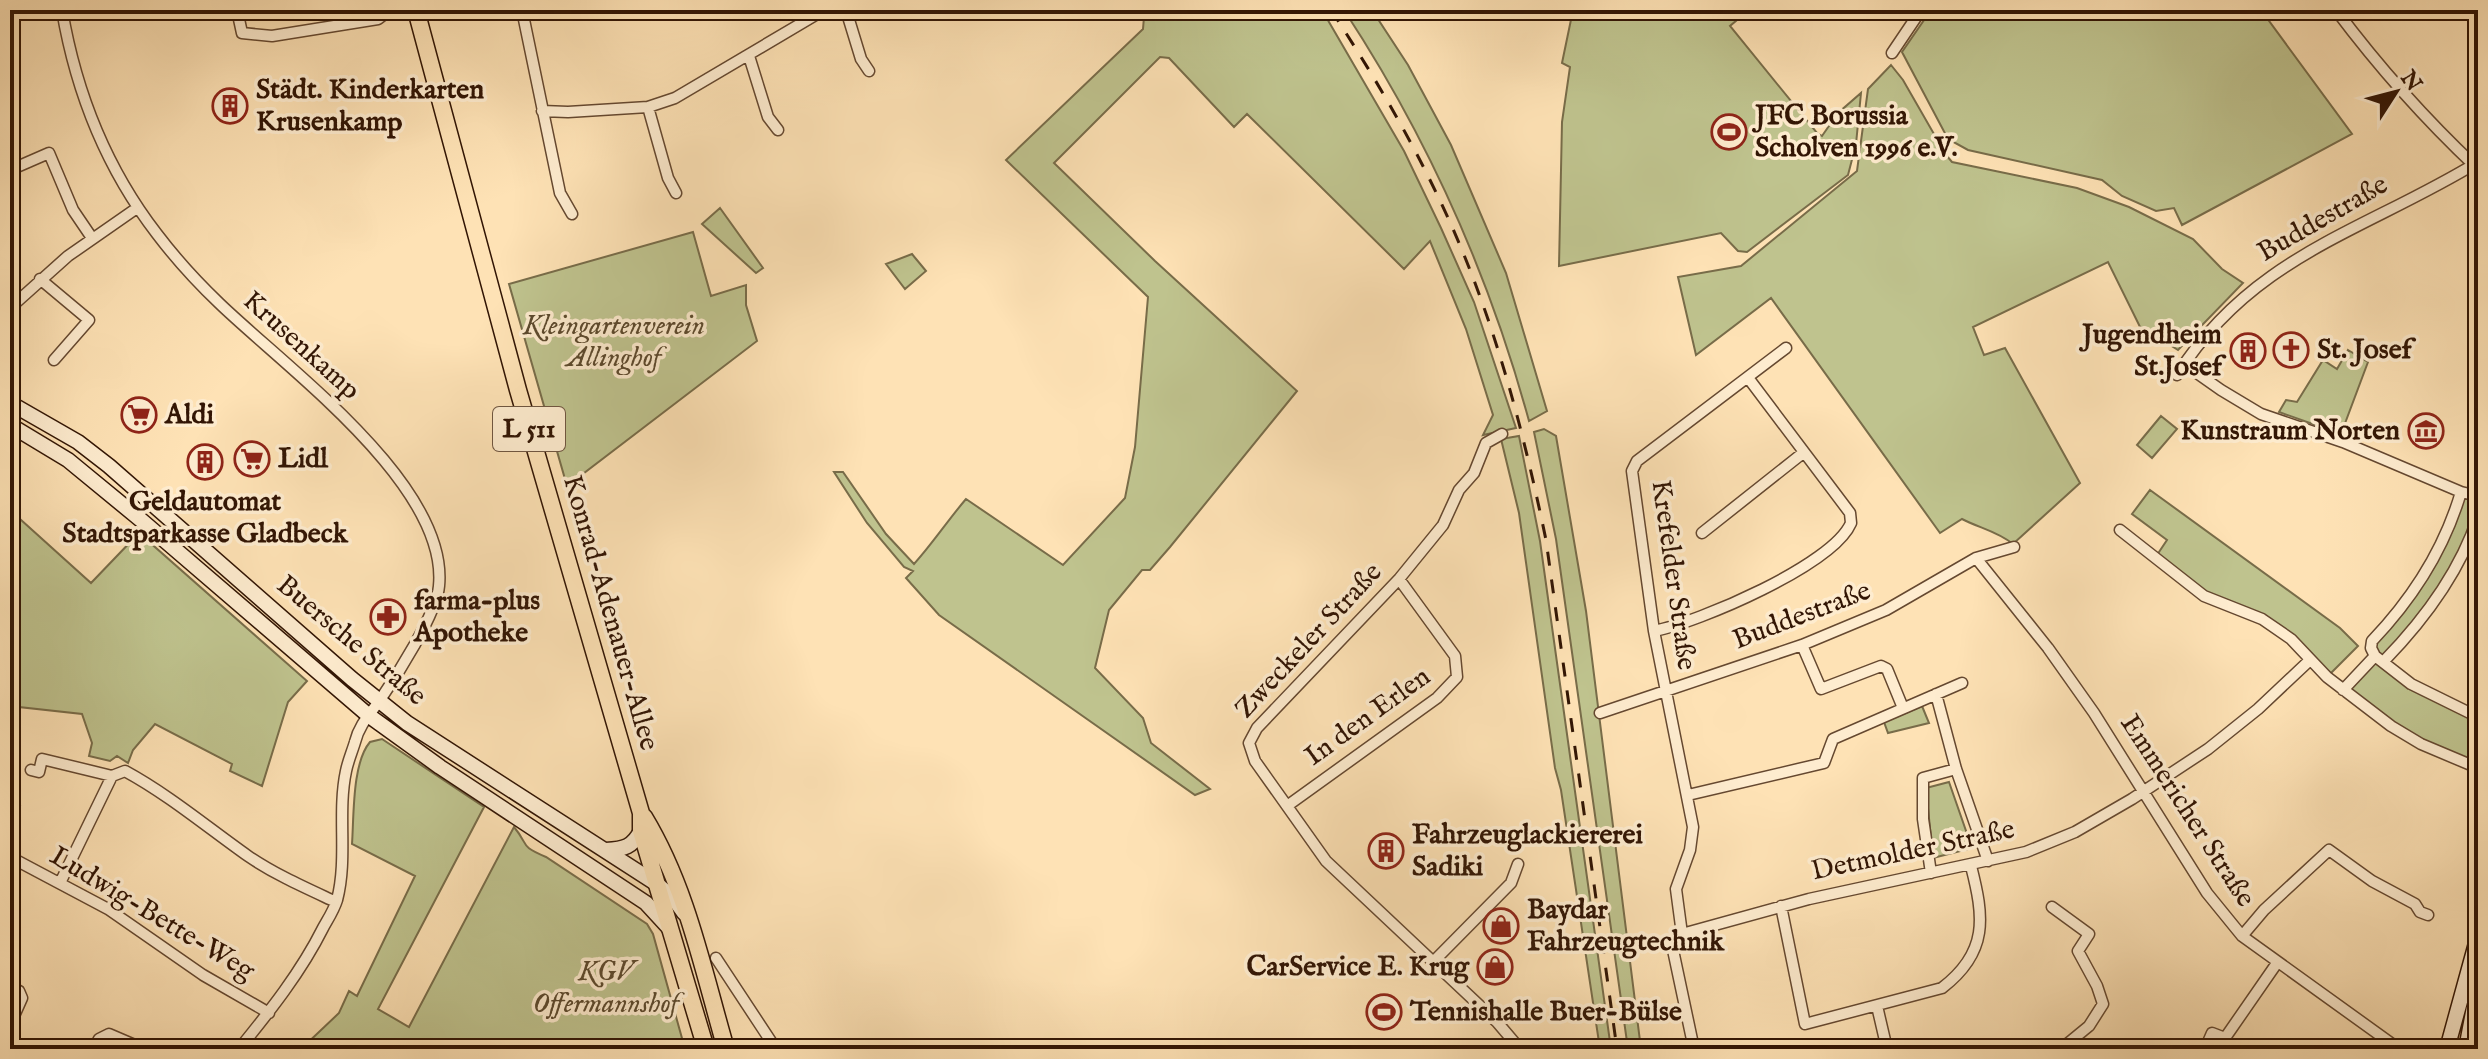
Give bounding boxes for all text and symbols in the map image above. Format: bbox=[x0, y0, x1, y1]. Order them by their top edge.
north arrow bbox=[2356, 52, 2436, 132]
text: N bbox=[2393, 65, 2427, 97]
place label: Städt. Kinderkarten Krusenkamp bbox=[256, 73, 484, 140]
building icon: Städt. Kinderkarten Krusenkamp bbox=[211, 87, 249, 125]
place label: JFC Borussia Scholven 1996 e.V. bbox=[1751, 99, 1958, 166]
sports icon: JFC Borussia Scholven 1996 e.V. bbox=[1710, 113, 1748, 151]
street label: Buddestraße bbox=[2252, 168, 2395, 270]
street label: Krusenkamp bbox=[235, 284, 367, 408]
park label: Kleingartenverein Allinghof bbox=[522, 309, 705, 376]
place label: Jugendheim St.Josef bbox=[2078, 318, 2227, 385]
church icon: St. Josef bbox=[2272, 331, 2310, 369]
building icon: Jugendheim St.Josef bbox=[2229, 332, 2267, 370]
place label: St. Josef bbox=[2317, 333, 2417, 368]
supermarket icon: Aldi bbox=[120, 396, 158, 434]
place label: Aldi bbox=[164, 398, 214, 433]
road number: L 511 bbox=[493, 407, 565, 451]
museum icon: Kunstraum Norten bbox=[2407, 412, 2445, 450]
place label: Kunstraum Norten bbox=[2180, 414, 2400, 449]
supermarket icon: Lidl bbox=[233, 440, 271, 478]
place label: Lidl bbox=[278, 442, 329, 477]
building icon: Geldautomat Stadtsparkasse Gladbeck bbox=[186, 443, 224, 481]
street label: Konrad-Adenauer-Allee bbox=[554, 471, 666, 755]
street label: Krefelder Straße bbox=[1642, 478, 1704, 672]
place label: Geldautomat Stadtsparkasse Gladbeck bbox=[62, 485, 349, 552]
street label: Zweckeler Straße bbox=[1228, 556, 1390, 726]
street label: Buersche Straße bbox=[269, 568, 433, 714]
street label: Buddestraße bbox=[1728, 574, 1876, 658]
place label: farma-plus Apotheke bbox=[413, 584, 540, 651]
pharmacy icon: farma-plus Apotheke bbox=[369, 598, 407, 636]
street label: In den Erlen bbox=[1298, 660, 1438, 774]
street label: Emmericher Straße bbox=[2112, 708, 2262, 914]
street label: Detmolder Straße bbox=[1808, 812, 2018, 890]
place label: Fahrzeuglackiererei Sadiki bbox=[1412, 818, 1643, 885]
building icon: Fahrzeuglackiererei Sadiki bbox=[1367, 832, 1405, 870]
street label: Ludwig-Bette-Weg bbox=[43, 839, 262, 989]
place label: Baydar Fahrzeugtechnik bbox=[1527, 893, 1725, 960]
shop icon: Baydar Fahrzeugtechnik bbox=[1482, 907, 1520, 945]
shop icon: CarService E. Krug bbox=[1476, 948, 1514, 986]
place label: CarService E. Krug bbox=[1247, 950, 1470, 985]
park label: KGV Offermannshof bbox=[533, 955, 686, 1022]
sports icon: Tennishalle Buer-Bülse bbox=[1365, 993, 1403, 1031]
place label: Tennishalle Buer-Bülse bbox=[1409, 995, 1682, 1030]

